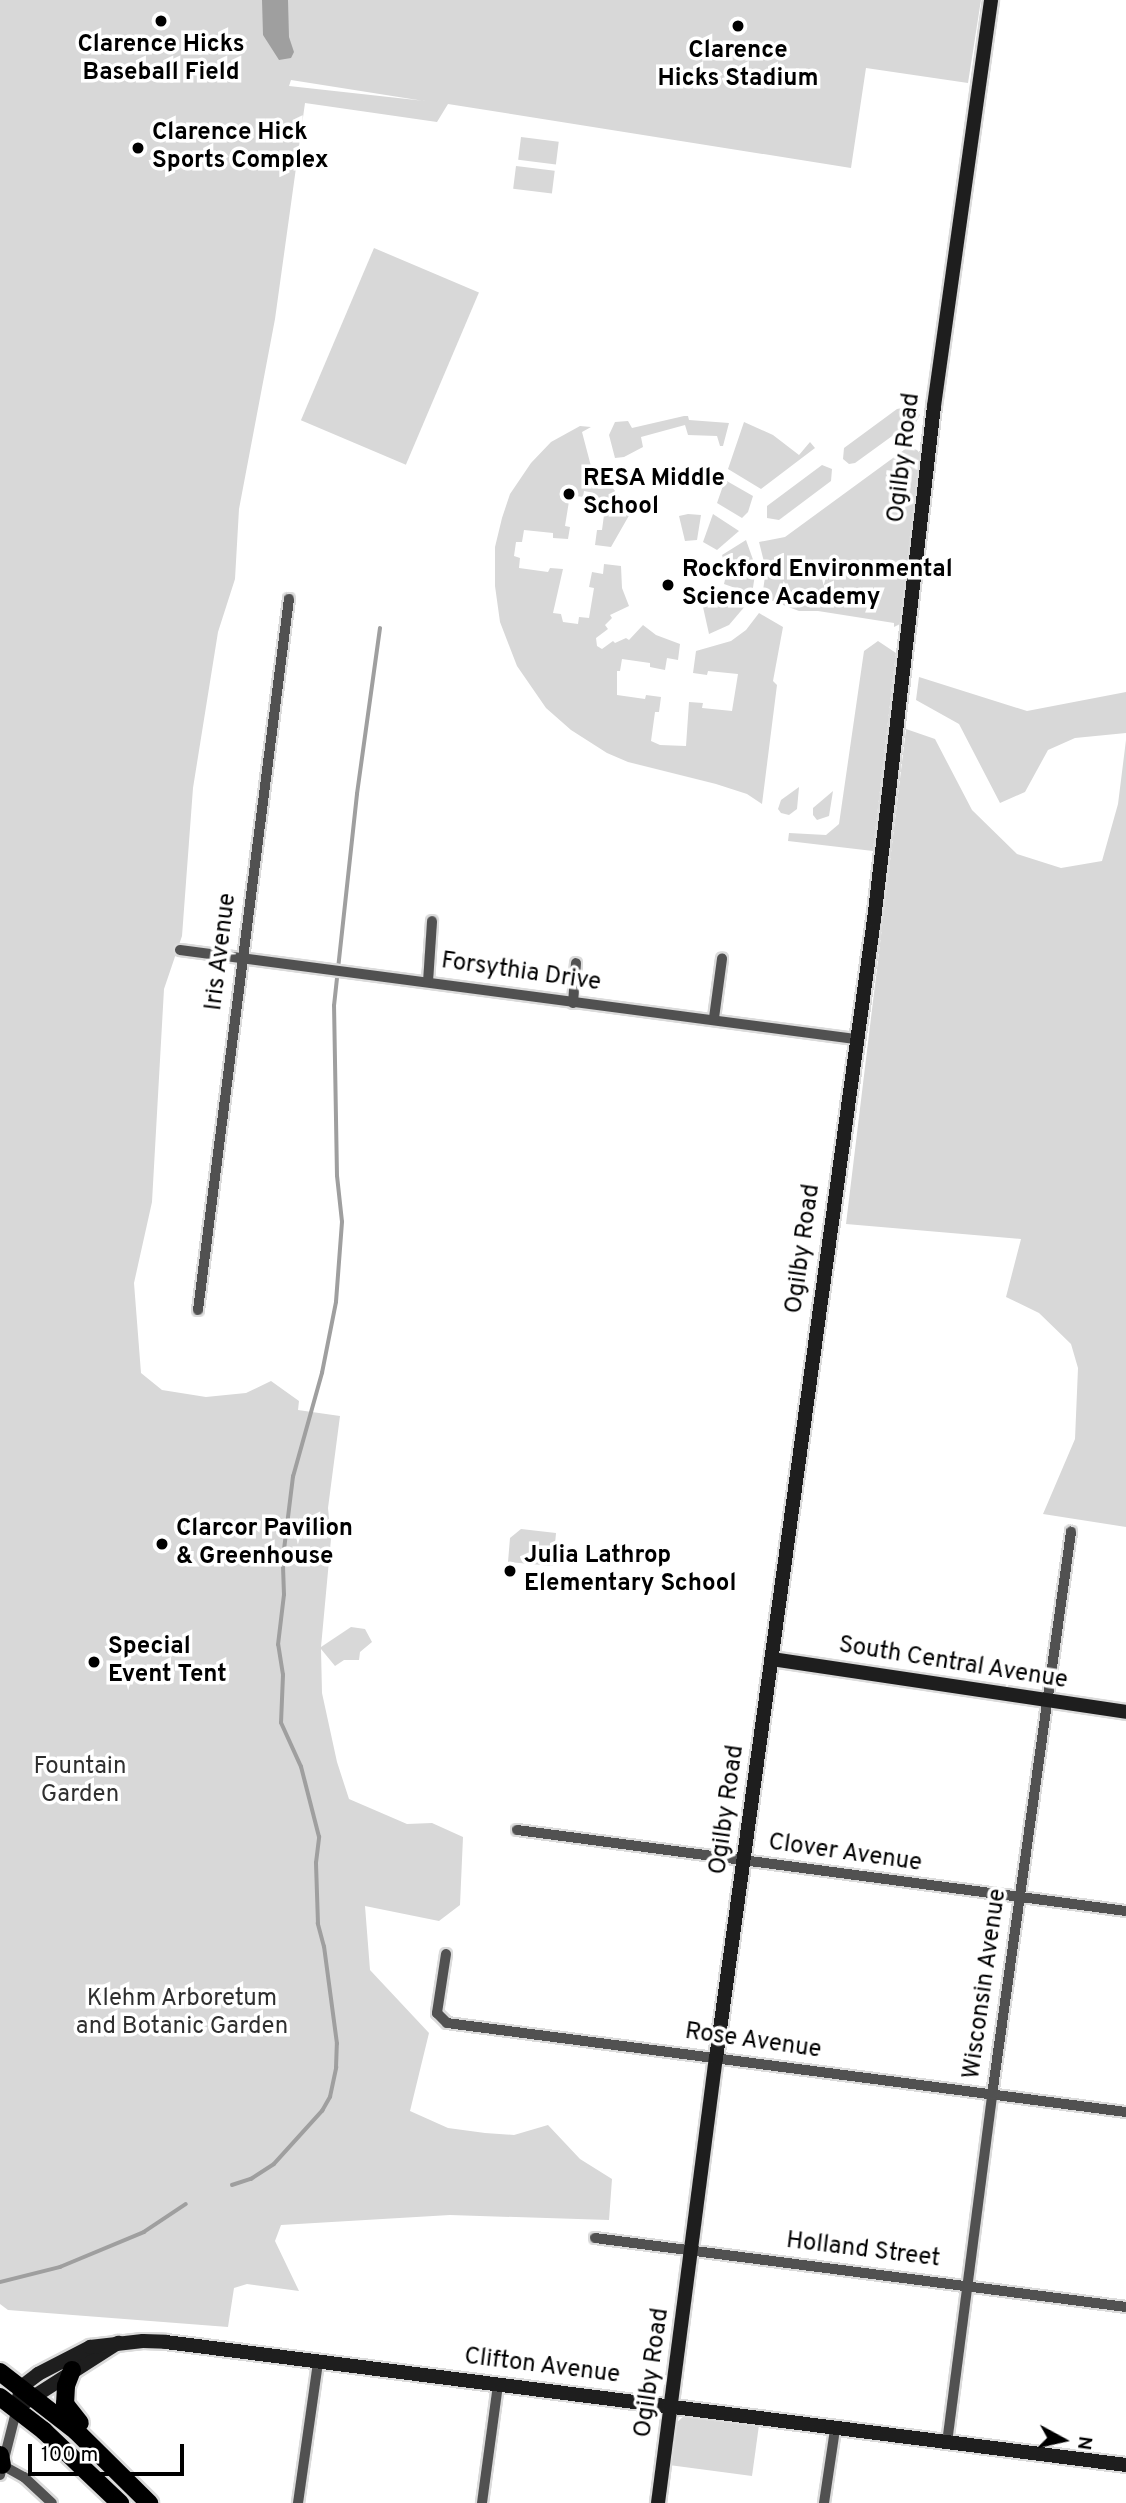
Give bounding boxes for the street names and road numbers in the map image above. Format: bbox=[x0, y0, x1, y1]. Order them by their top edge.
street label: Ogilby Road bbox=[883, 392, 927, 524]
street label: Iris Avenue bbox=[200, 891, 244, 1013]
street label: Forsythia Drive bbox=[439, 948, 603, 998]
street label: Ogilby Road bbox=[781, 1182, 827, 1316]
street label: South Central Avenue bbox=[836, 1632, 1070, 1696]
street label: Ogilby Road bbox=[705, 1743, 751, 1877]
street label: Clover Avenue bbox=[766, 1829, 924, 1879]
street label: Wisconsin Avenue bbox=[958, 1886, 1014, 2082]
street label: Rose Avenue bbox=[683, 2018, 823, 2066]
street label: Holland Street bbox=[784, 2227, 942, 2275]
street label: Ogilby Road bbox=[630, 2306, 676, 2440]
street label: Clifton Avenue bbox=[462, 2343, 622, 2391]

